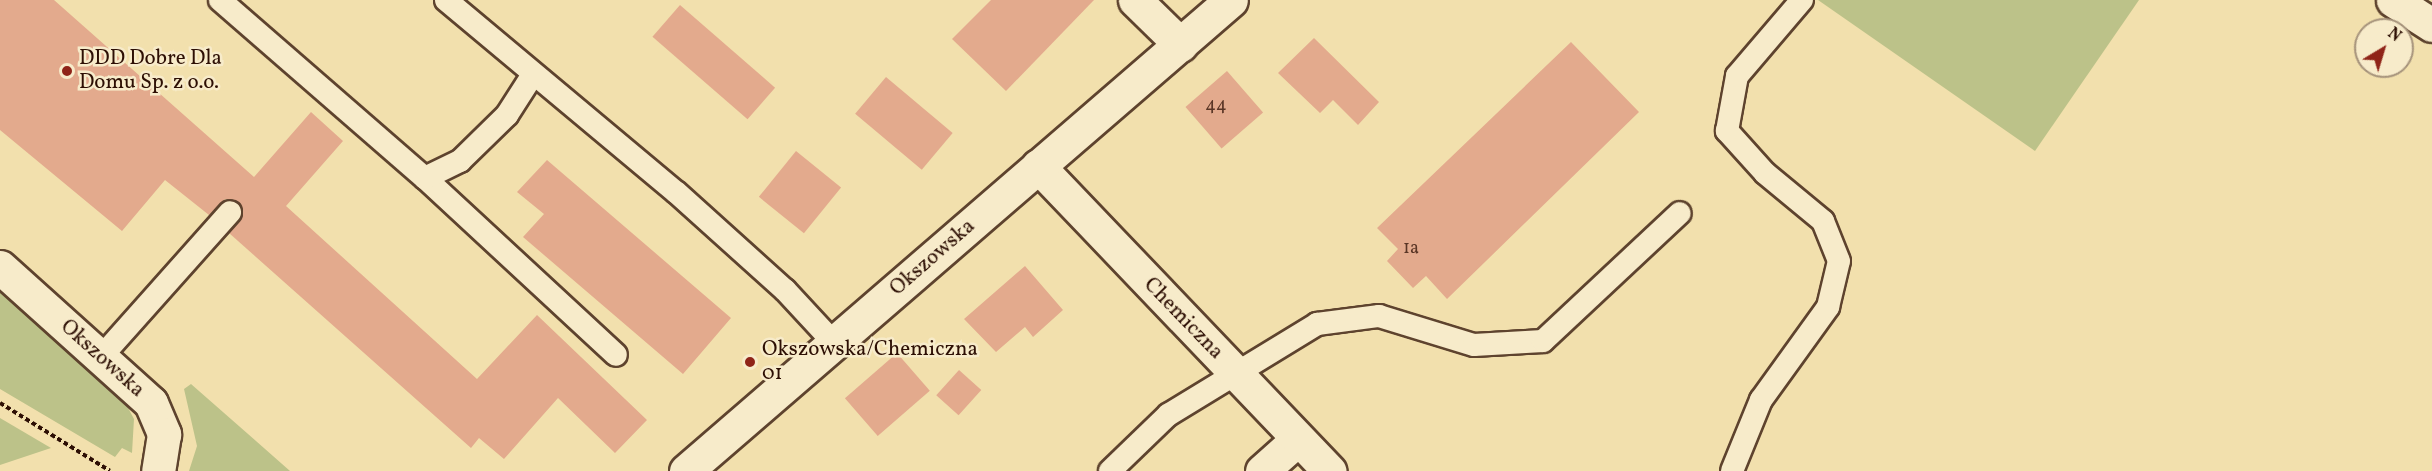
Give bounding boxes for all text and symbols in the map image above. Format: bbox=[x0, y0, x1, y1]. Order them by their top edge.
north arrow bbox=[2354, 18, 2414, 78]
text: N bbox=[2382, 23, 2405, 48]
place label: DDD Dobre Dla Domu Sp. z o.o. bbox=[79, 46, 222, 96]
marker: DDD Dobre Dla Domu Sp. z o.o. bbox=[60, 64, 74, 78]
house number: 44 bbox=[1205, 95, 1227, 117]
street label: Okszowska bbox=[885, 214, 981, 302]
house number: 1a bbox=[1403, 238, 1419, 260]
street label: Chemiczna bbox=[1138, 273, 1228, 365]
street label: Okszowska bbox=[55, 315, 149, 403]
place label: Okszowska/Chemiczna 01 bbox=[762, 337, 978, 387]
marker: Okszowska/Chemiczna 01 bbox=[743, 355, 757, 369]

